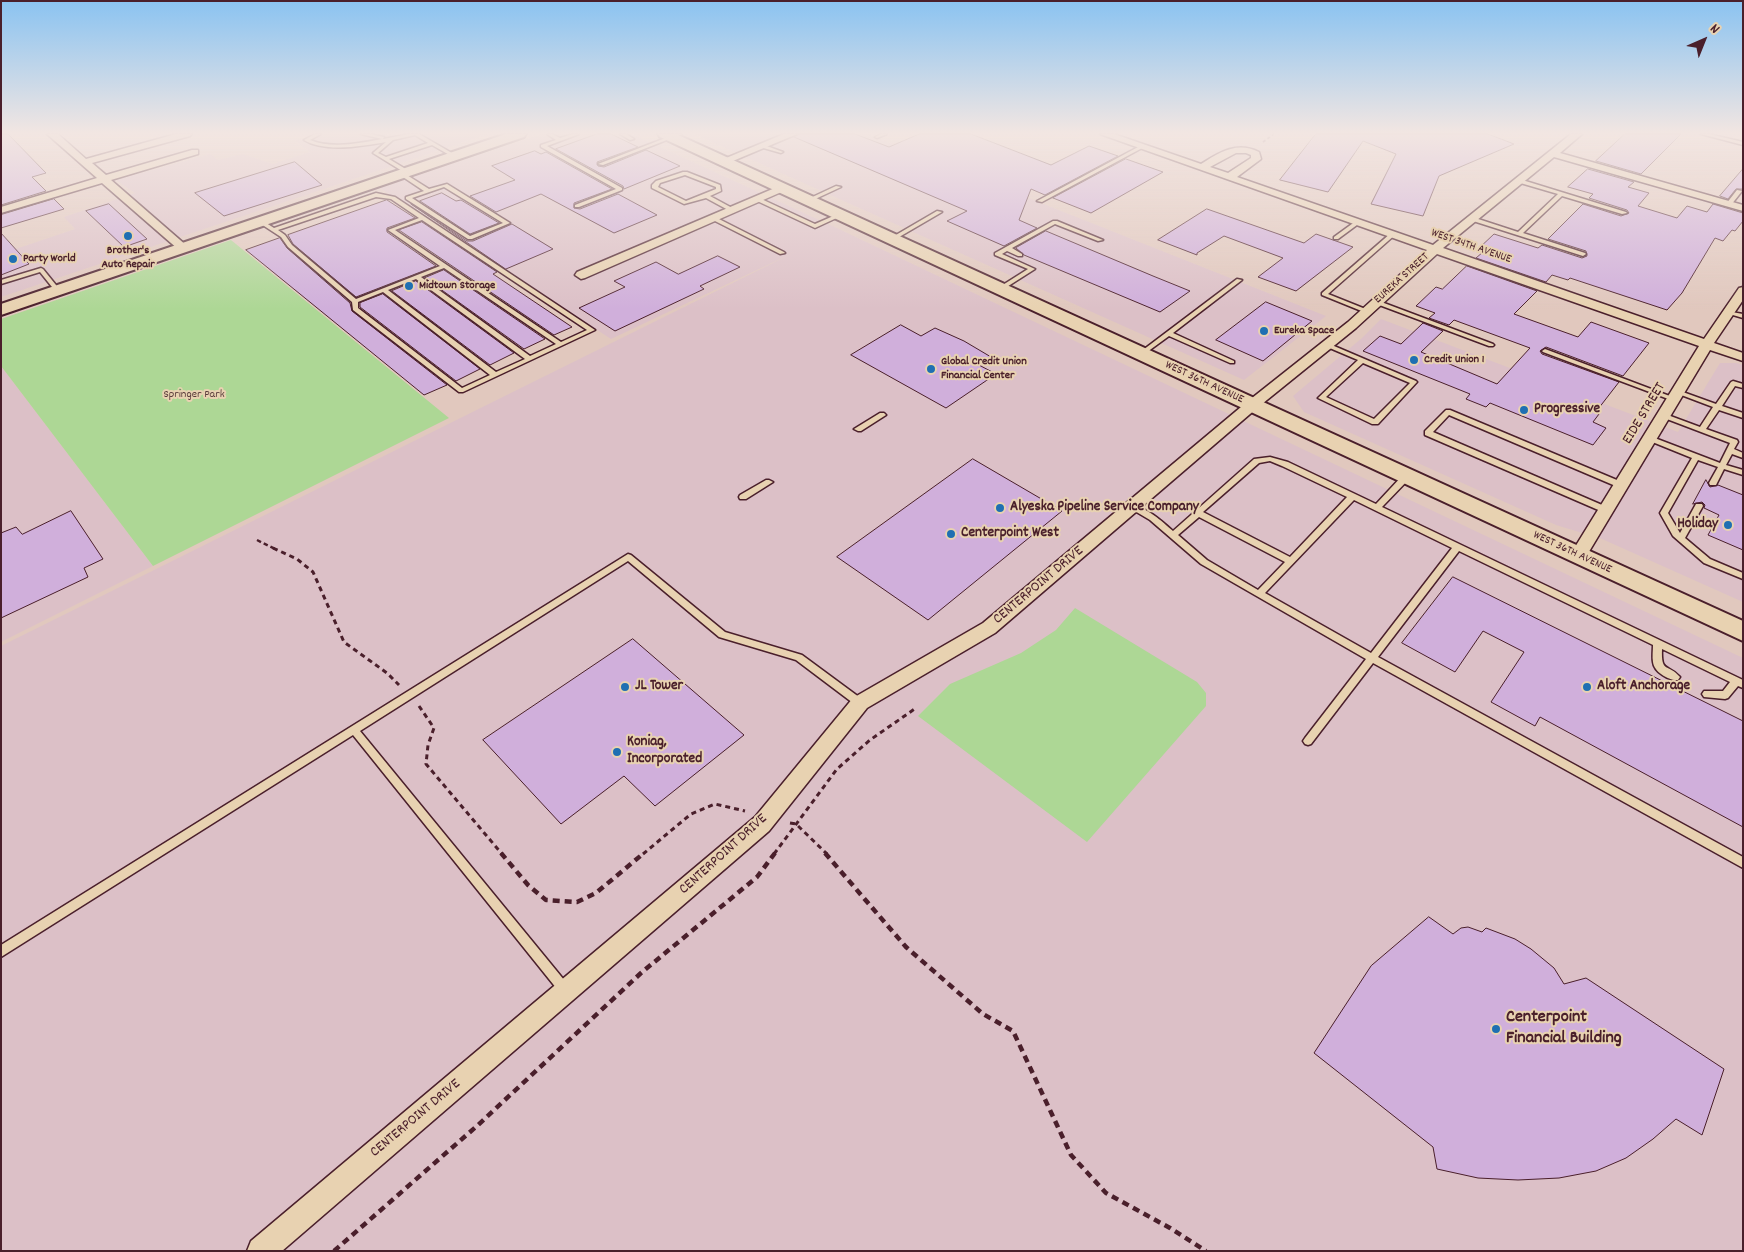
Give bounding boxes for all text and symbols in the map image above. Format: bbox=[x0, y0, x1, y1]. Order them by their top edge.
north arrow bbox=[1679, 15, 1729, 65]
text: N bbox=[1705, 20, 1724, 39]
street label: WEST 34TH AVENUE bbox=[1429, 227, 1513, 267]
marker: Brother's Auto Repair bbox=[122, 230, 134, 242]
place label: Brother's Auto Repair bbox=[101, 244, 155, 272]
street label: EUREKA STREET bbox=[1372, 251, 1432, 307]
place label: Party World bbox=[23, 252, 76, 266]
marker: Party World bbox=[7, 253, 19, 265]
place label: Midtown Storage bbox=[419, 279, 495, 293]
marker: Midtown Storage bbox=[403, 280, 415, 292]
place label: Eureka Space bbox=[1274, 324, 1334, 338]
marker: Eureka Space bbox=[1258, 325, 1270, 337]
place label: Credit Union 1 bbox=[1424, 353, 1484, 367]
marker: Credit Union 1 bbox=[1408, 354, 1420, 366]
place label: Global Credit Union Financial Center bbox=[941, 355, 1027, 383]
street label: WEST 36TH AVENUE bbox=[1162, 359, 1246, 407]
marker: Global Credit Union Financial Center bbox=[925, 363, 937, 375]
street label: EIDE STREET bbox=[1620, 380, 1670, 448]
park label: Springer Park bbox=[163, 388, 225, 402]
place label: Progressive bbox=[1534, 401, 1600, 419]
marker: Progressive bbox=[1518, 404, 1530, 416]
place label: Alyeska Pipeline Service Company bbox=[1010, 499, 1199, 517]
marker: Alyeska Pipeline Service Company bbox=[994, 502, 1006, 514]
place label: Holiday bbox=[1677, 516, 1718, 534]
marker: Holiday bbox=[1722, 519, 1734, 531]
place label: Centerpoint West bbox=[961, 525, 1059, 543]
marker: Centerpoint West bbox=[945, 528, 957, 540]
street label: WEST 36TH AVENUE bbox=[1530, 529, 1614, 577]
street label: CENTERPOINT DRIVE bbox=[990, 543, 1088, 629]
place label: JL Tower bbox=[635, 678, 683, 696]
place label: Aloft Anchorage bbox=[1597, 678, 1690, 696]
marker: JL Tower bbox=[619, 681, 631, 693]
marker: Aloft Anchorage bbox=[1581, 681, 1593, 693]
place label: Koniag, Incorporated bbox=[627, 734, 702, 769]
marker: Koniag, Incorporated bbox=[611, 746, 623, 758]
street label: CENTERPOINT DRIVE bbox=[676, 811, 772, 899]
place label: Centerpoint Financial Building bbox=[1506, 1008, 1622, 1050]
marker: Centerpoint Financial Building bbox=[1490, 1023, 1502, 1035]
street label: CENTERPOINT DRIVE bbox=[367, 1076, 465, 1162]

